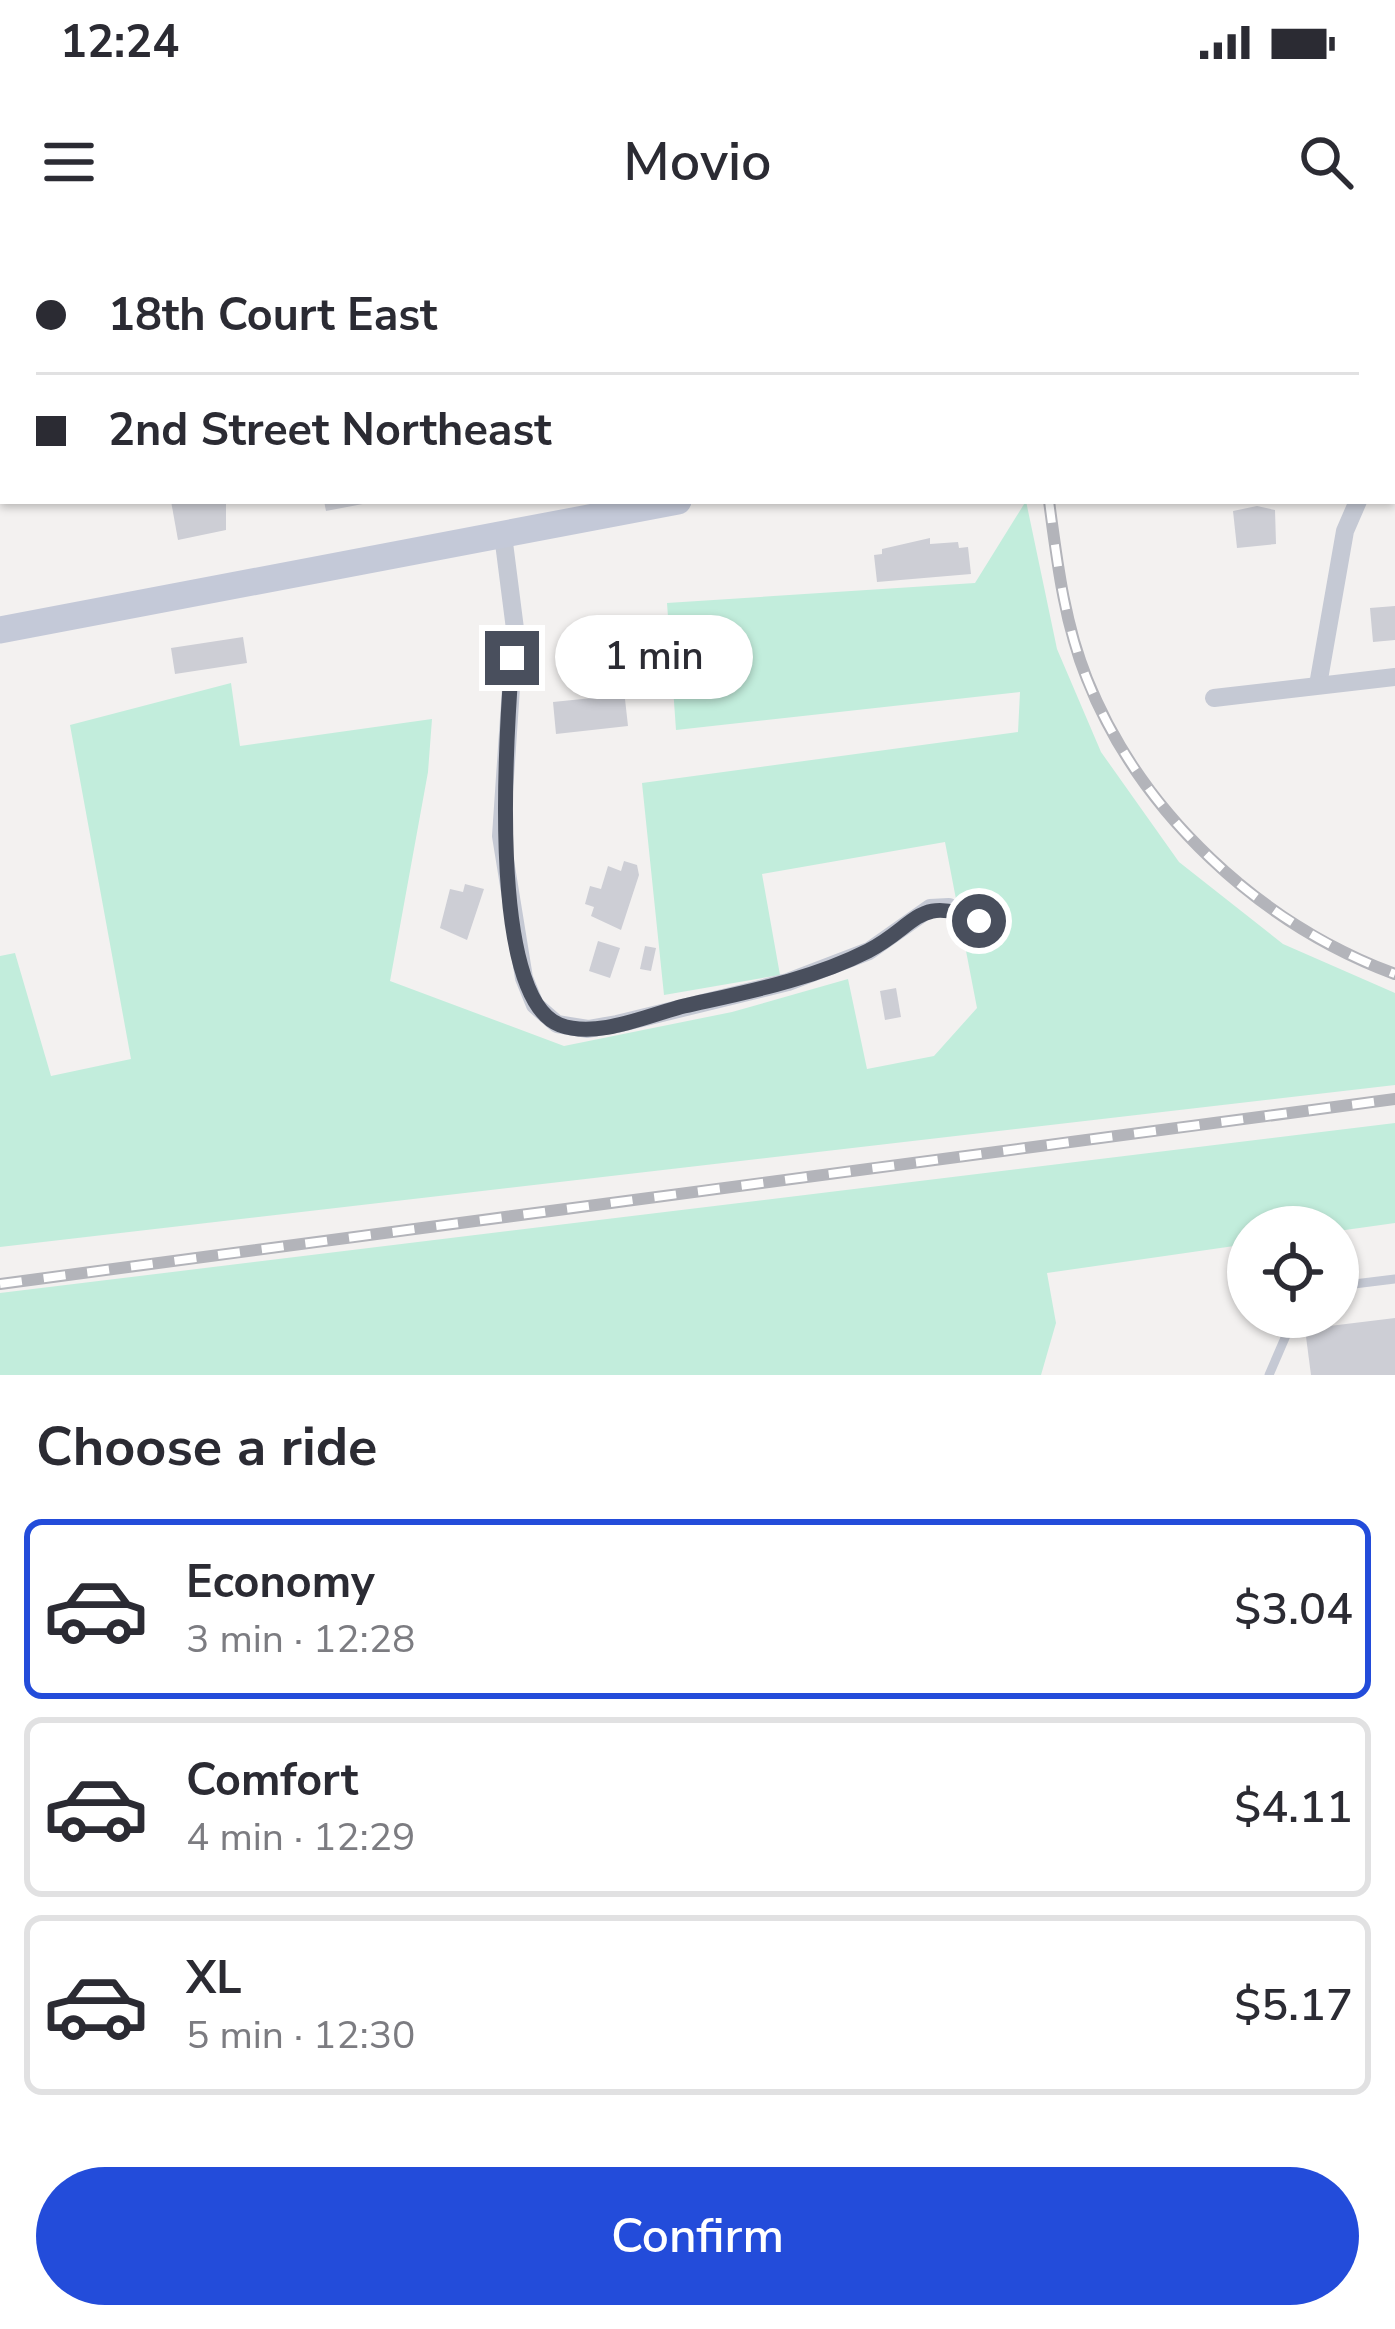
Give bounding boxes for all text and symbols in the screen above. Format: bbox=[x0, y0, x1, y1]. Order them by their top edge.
text: 12:24 bbox=[60, 12, 179, 73]
text: Movio bbox=[623, 125, 772, 199]
icon: menu bbox=[36, 129, 102, 195]
icon: search bbox=[1293, 129, 1359, 195]
text: 18th Court East bbox=[108, 285, 437, 346]
text: 2nd Street Northeast bbox=[108, 400, 551, 461]
callout: 1 min bbox=[554, 616, 752, 700]
text: 1 min bbox=[604, 630, 704, 683]
route end bbox=[485, 631, 539, 685]
route start bbox=[952, 894, 1006, 948]
map controls bbox=[1227, 1206, 1359, 1338]
button: locate bbox=[1227, 1206, 1359, 1338]
text: Choose a ride bbox=[36, 1410, 377, 1484]
text: Economy bbox=[186, 1552, 375, 1613]
icon: car bbox=[42, 1555, 150, 1663]
text: $3.04 bbox=[1234, 1579, 1353, 1640]
text: 3 min · 12:28 bbox=[186, 1613, 415, 1666]
text: Comfort bbox=[186, 1750, 358, 1811]
icon: car bbox=[42, 1753, 150, 1861]
text: $4.11 bbox=[1234, 1777, 1353, 1838]
text: 4 min · 12:29 bbox=[186, 1811, 415, 1864]
text: XL bbox=[186, 1948, 242, 2009]
icon: car bbox=[42, 1951, 150, 2059]
text: $5.17 bbox=[1234, 1975, 1353, 2036]
text: 5 min · 12:30 bbox=[186, 2009, 415, 2062]
button: Confirm bbox=[36, 2167, 1359, 2305]

